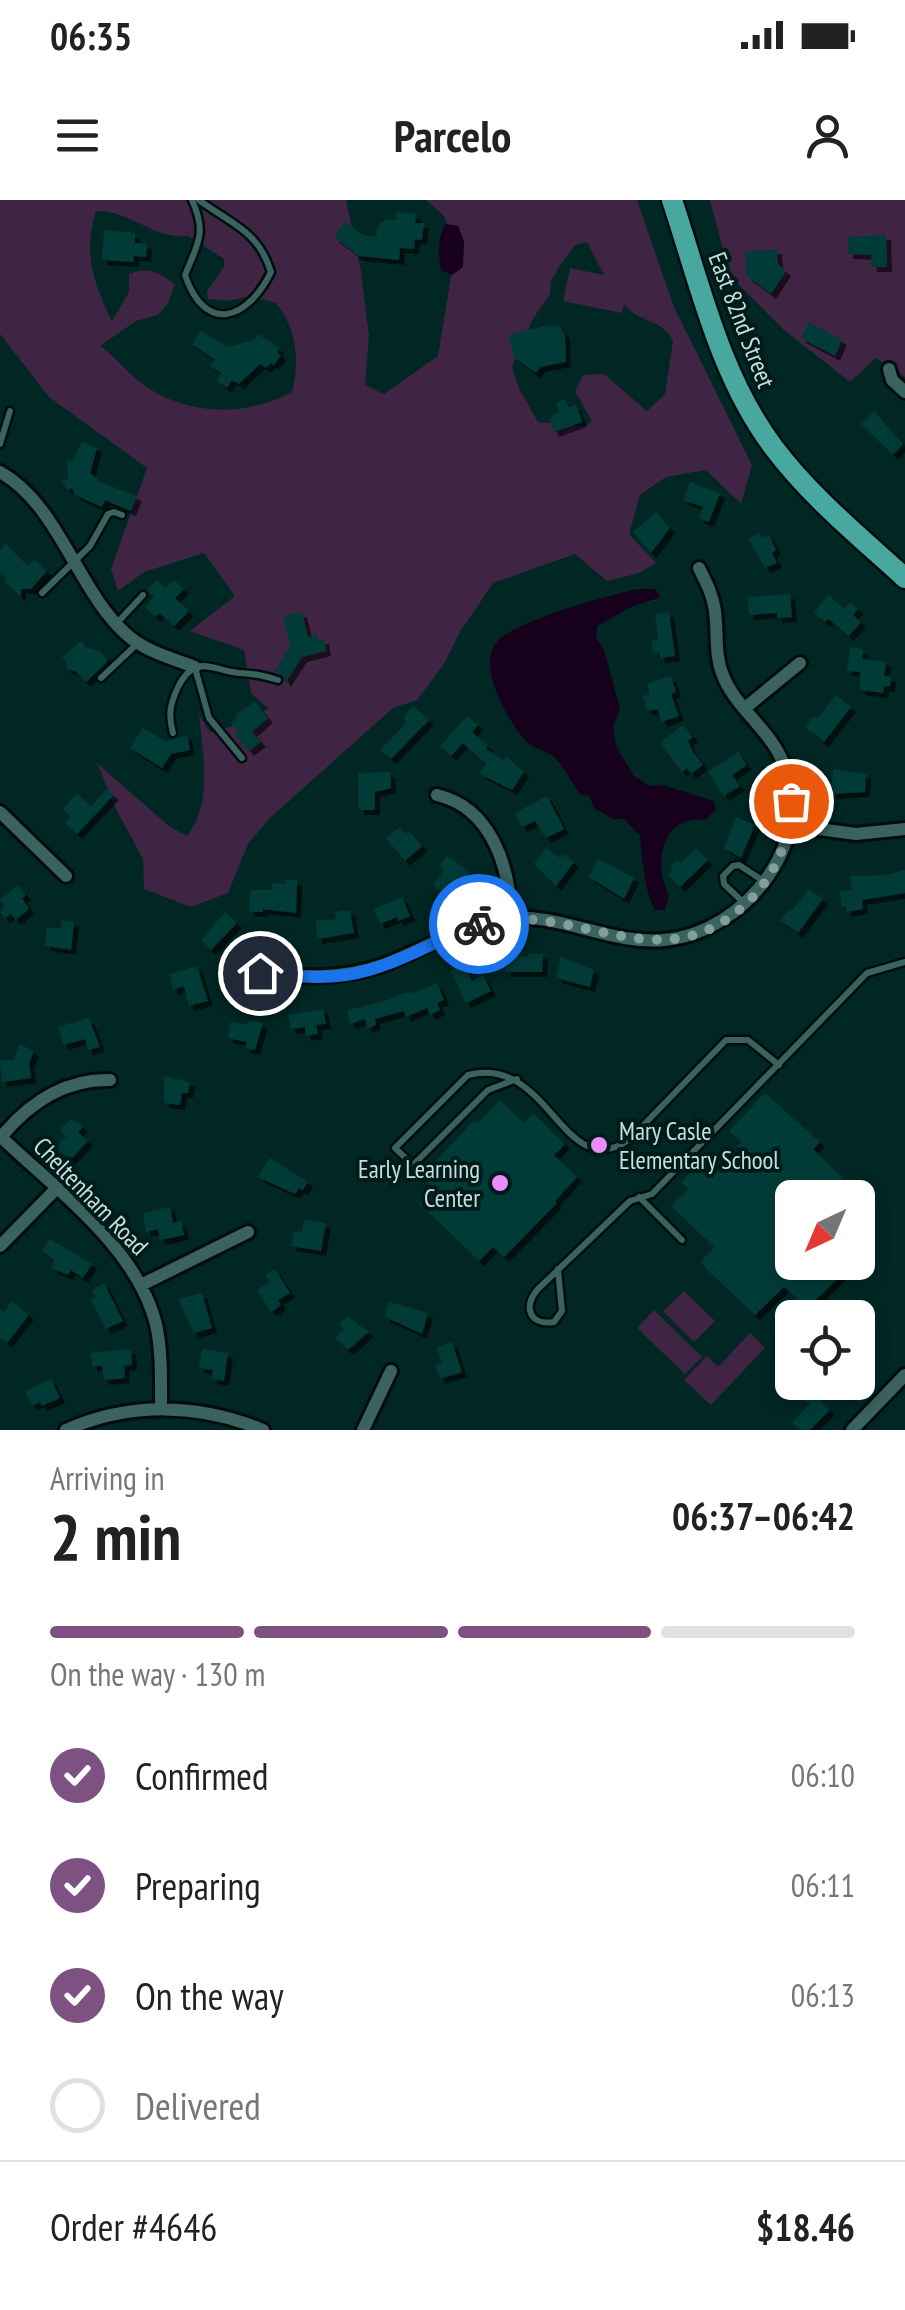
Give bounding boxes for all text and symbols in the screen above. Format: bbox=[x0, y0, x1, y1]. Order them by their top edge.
text: 06:35 bbox=[50, 11, 132, 60]
text: Parcelo bbox=[394, 106, 511, 164]
icon: menu bbox=[50, 108, 105, 163]
icon: person bbox=[800, 108, 855, 163]
street label: East 82nd Street bbox=[701, 248, 783, 392]
pin bbox=[749, 759, 834, 844]
icon: bag bbox=[764, 774, 819, 829]
courier bbox=[429, 874, 529, 974]
icon: bike bbox=[452, 897, 507, 952]
pin bbox=[218, 931, 303, 1016]
icon: home bbox=[233, 946, 288, 1001]
place label: Mary Casle Elementary School bbox=[619, 1115, 779, 1176]
street label: Cheltenham Road bbox=[27, 1130, 155, 1262]
marker: Mary Casle Elementary School bbox=[588, 1134, 610, 1156]
place label: Early Learning Center bbox=[358, 1153, 480, 1214]
marker: Early Learning Center bbox=[489, 1172, 511, 1194]
north arrow bbox=[775, 1180, 875, 1280]
map controls bbox=[775, 1180, 875, 1400]
button: locate bbox=[775, 1300, 875, 1400]
text: Arriving in bbox=[50, 1457, 165, 1499]
text: 06:37–06:42 bbox=[672, 1491, 855, 1540]
text: 2 min bbox=[50, 1494, 181, 1578]
text: On the way · 130 m bbox=[50, 1653, 265, 1695]
icon: check bbox=[50, 1748, 105, 1803]
text: Confirmed bbox=[135, 1751, 268, 1800]
text: 06:10 bbox=[791, 1754, 855, 1796]
icon: check bbox=[50, 1858, 105, 1913]
text: Preparing bbox=[135, 1861, 261, 1910]
text: 06:11 bbox=[791, 1864, 855, 1906]
icon: check bbox=[50, 1968, 105, 2023]
text: On the way bbox=[135, 1971, 283, 2020]
text: 06:13 bbox=[791, 1974, 855, 2016]
text: Delivered bbox=[135, 2081, 261, 2130]
text: Order #4646 bbox=[50, 2202, 217, 2251]
text: $18.46 bbox=[756, 2202, 855, 2251]

